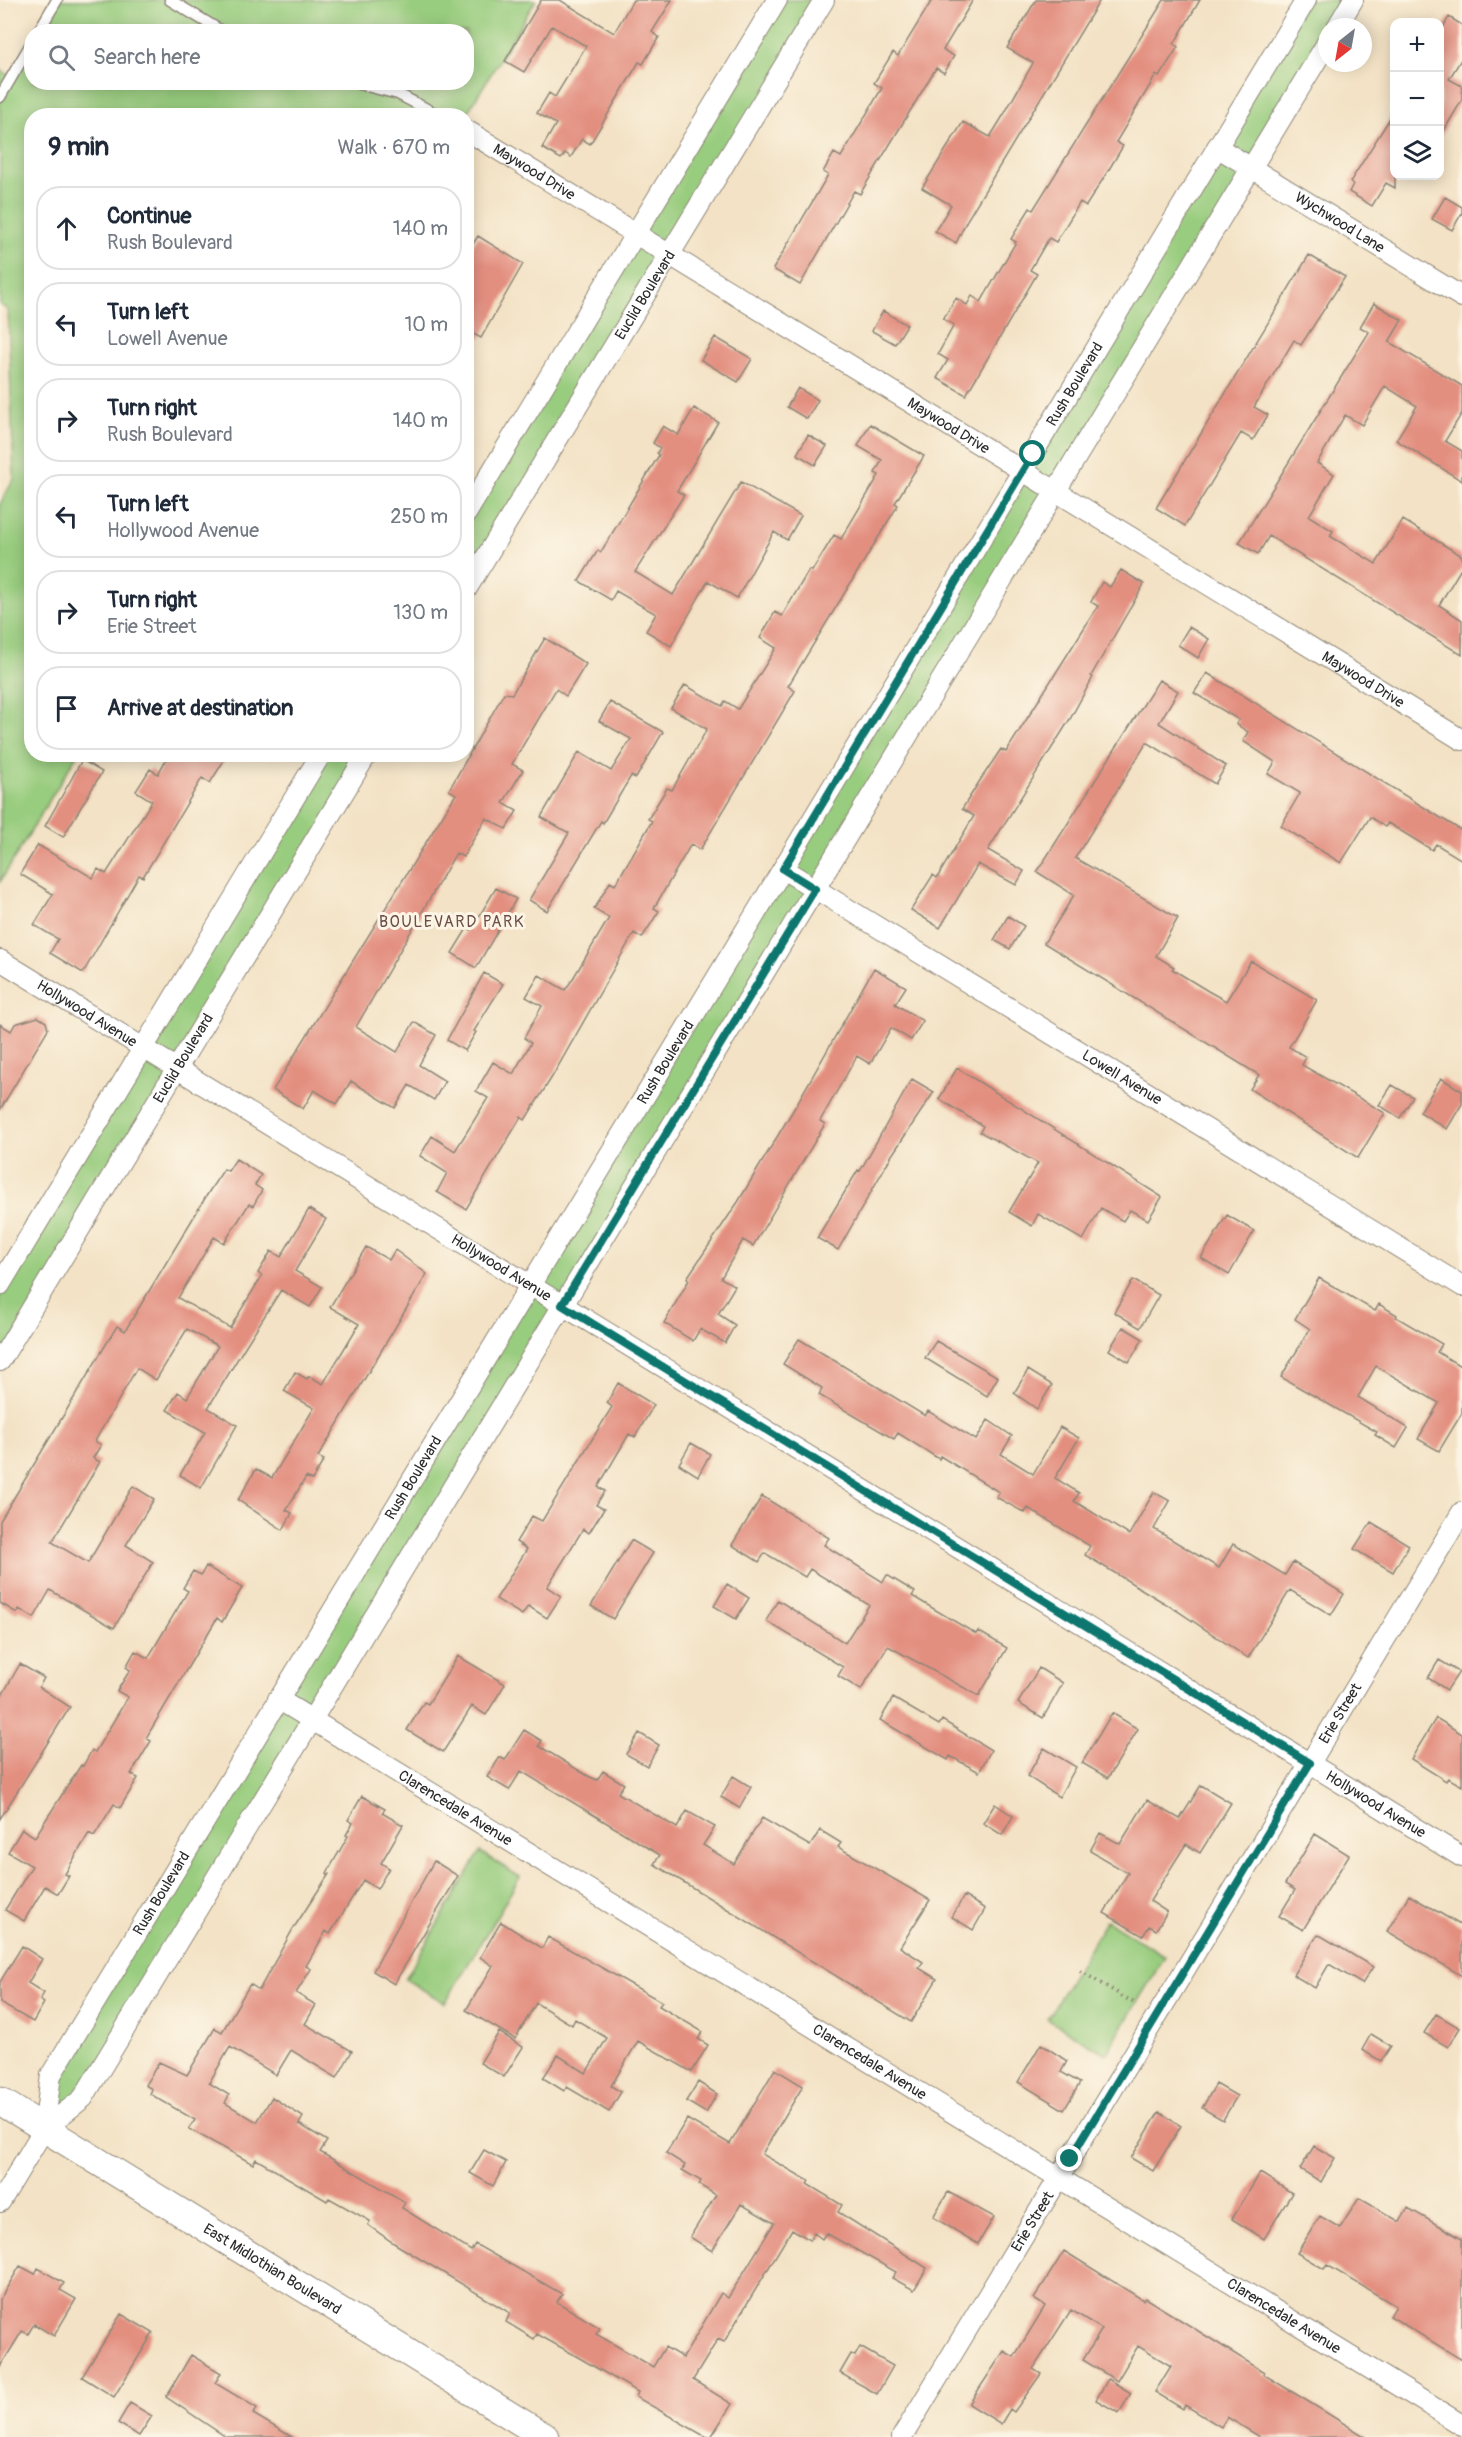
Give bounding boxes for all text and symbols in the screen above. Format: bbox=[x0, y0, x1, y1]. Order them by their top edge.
north arrow bbox=[1318, 18, 1372, 72]
map controls bbox=[1390, 18, 1444, 180]
button: + bbox=[1390, 18, 1444, 72]
search box bbox=[24, 24, 474, 90]
icon: search bbox=[45, 41, 78, 74]
text: Search here bbox=[93, 43, 200, 71]
button: − bbox=[1390, 72, 1444, 126]
button: layers bbox=[1390, 126, 1444, 180]
text: 9 min bbox=[48, 131, 109, 163]
text: Walk · 670 m bbox=[338, 135, 450, 160]
street label: Maywood Drive bbox=[490, 139, 579, 205]
street label: Wychwood Lane bbox=[1291, 188, 1389, 257]
text: Continue bbox=[107, 202, 191, 230]
icon: ahead bbox=[50, 212, 83, 245]
text: 140 m bbox=[393, 216, 448, 241]
text: Rush Boulevard bbox=[107, 230, 233, 255]
street label: Euclid Boulevard bbox=[611, 247, 679, 343]
text: Turn left bbox=[107, 298, 189, 326]
icon: left bbox=[50, 308, 83, 341]
text: 10 m bbox=[404, 312, 448, 337]
text: Lowell Avenue bbox=[107, 326, 228, 351]
street label: Rush Boulevard bbox=[1042, 339, 1107, 430]
street label: Maywood Drive bbox=[904, 393, 994, 458]
text: Turn right bbox=[107, 394, 197, 422]
icon: right bbox=[50, 404, 83, 437]
text: 140 m bbox=[393, 408, 448, 433]
text: Rush Boulevard bbox=[107, 422, 233, 447]
route start bbox=[1019, 440, 1045, 466]
text: Turn left bbox=[107, 490, 189, 518]
icon: left bbox=[50, 500, 83, 533]
text: 250 m bbox=[390, 504, 448, 529]
text: Hollywood Avenue bbox=[107, 518, 259, 543]
text: Turn right bbox=[107, 586, 197, 614]
icon: right bbox=[50, 596, 83, 629]
text: 130 m bbox=[393, 600, 448, 625]
text: Erie Street bbox=[107, 614, 197, 639]
street label: Maywood Drive bbox=[1318, 647, 1408, 712]
icon: arrive bbox=[50, 692, 83, 725]
text: Arrive at destination bbox=[107, 694, 293, 722]
district label: BOULEVARD PARK bbox=[379, 912, 525, 932]
street label: Hollywood Avenue bbox=[33, 975, 141, 1052]
street label: Euclid Boulevard bbox=[149, 1010, 217, 1106]
street label: Rush Boulevard bbox=[633, 1017, 698, 1108]
street label: Lowell Avenue bbox=[1079, 1046, 1166, 1109]
street label: Hollywood Avenue bbox=[448, 1230, 555, 1306]
street label: Rush Boulevard bbox=[381, 1432, 446, 1523]
street label: Erie Street bbox=[1315, 1679, 1366, 1747]
street label: Clarencedale Avenue bbox=[395, 1766, 516, 1850]
street label: Hollywood Avenue bbox=[1322, 1766, 1430, 1842]
street label: Rush Boulevard bbox=[129, 1848, 194, 1939]
street label: Clarencedale Avenue bbox=[809, 2020, 931, 2104]
route end bbox=[1056, 2145, 1082, 2171]
street label: Erie Street bbox=[1007, 2187, 1059, 2255]
street label: East Midlothian Boulevard bbox=[200, 2219, 345, 2319]
street label: Clarencedale Avenue bbox=[1223, 2274, 1345, 2358]

